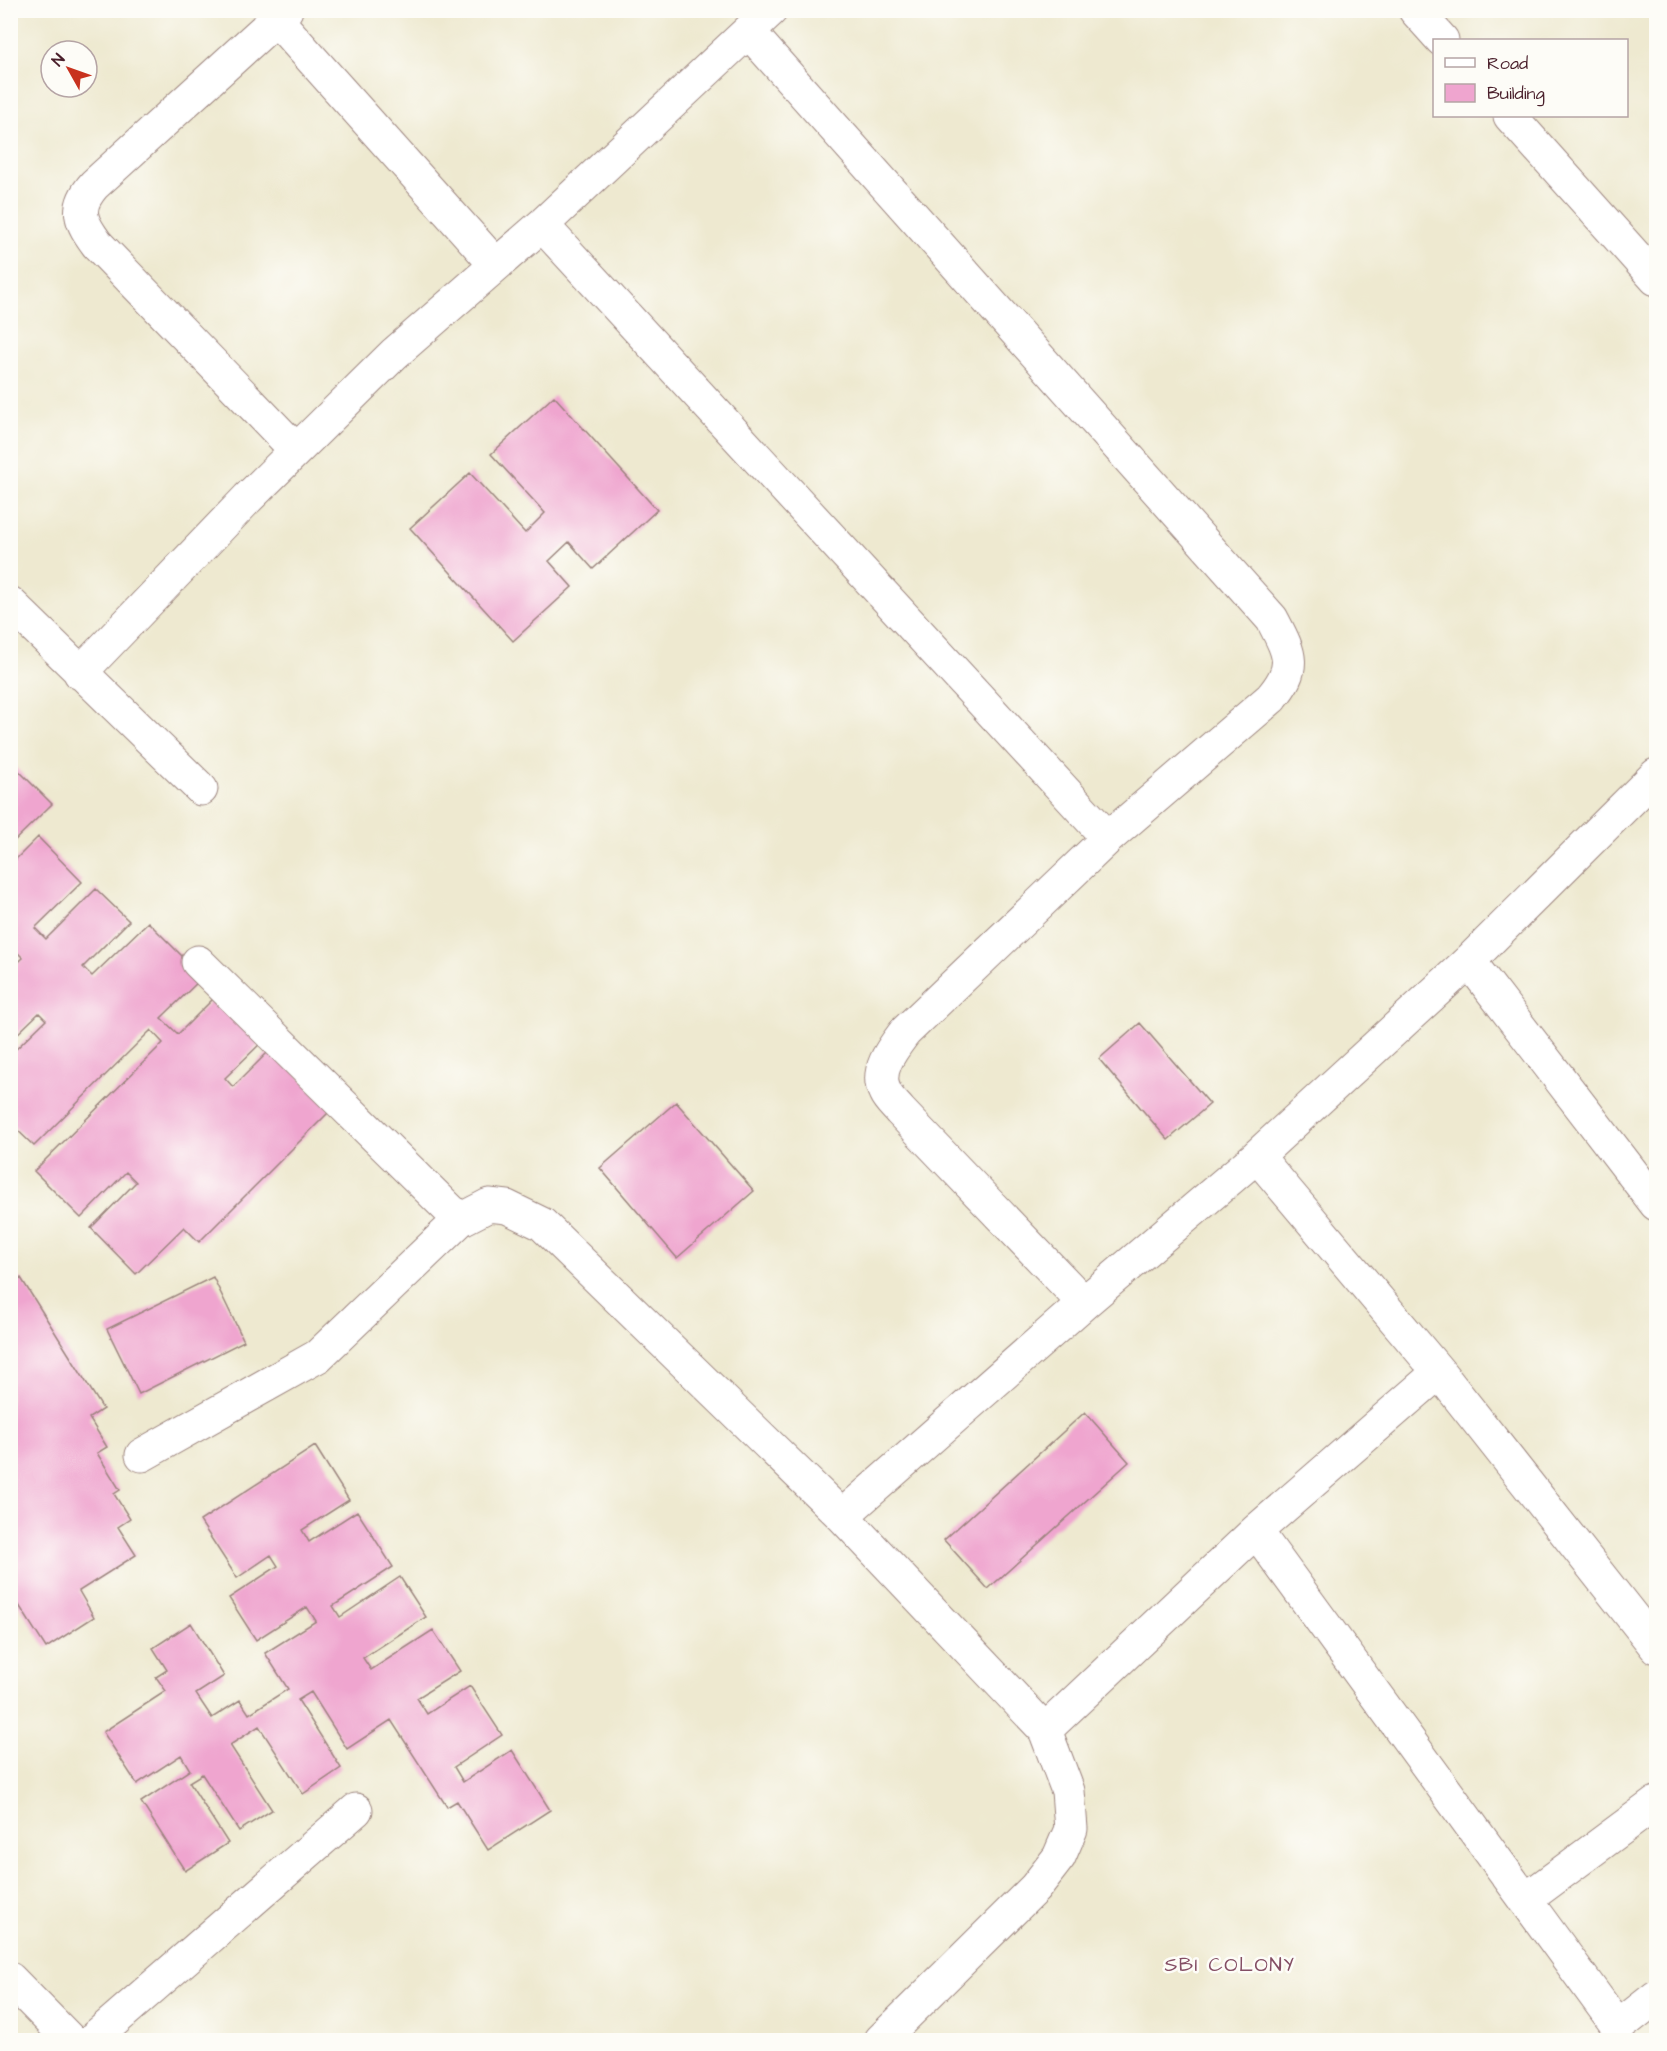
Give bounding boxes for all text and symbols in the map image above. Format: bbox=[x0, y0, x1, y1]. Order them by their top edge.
north arrow bbox=[39, 39, 99, 99]
legend bbox=[1433, 39, 1628, 117]
text: N bbox=[47, 49, 70, 71]
text: Road bbox=[1487, 51, 1528, 76]
text: Building bbox=[1487, 81, 1545, 107]
district label: SBI COLONY bbox=[1164, 1951, 1296, 1979]

